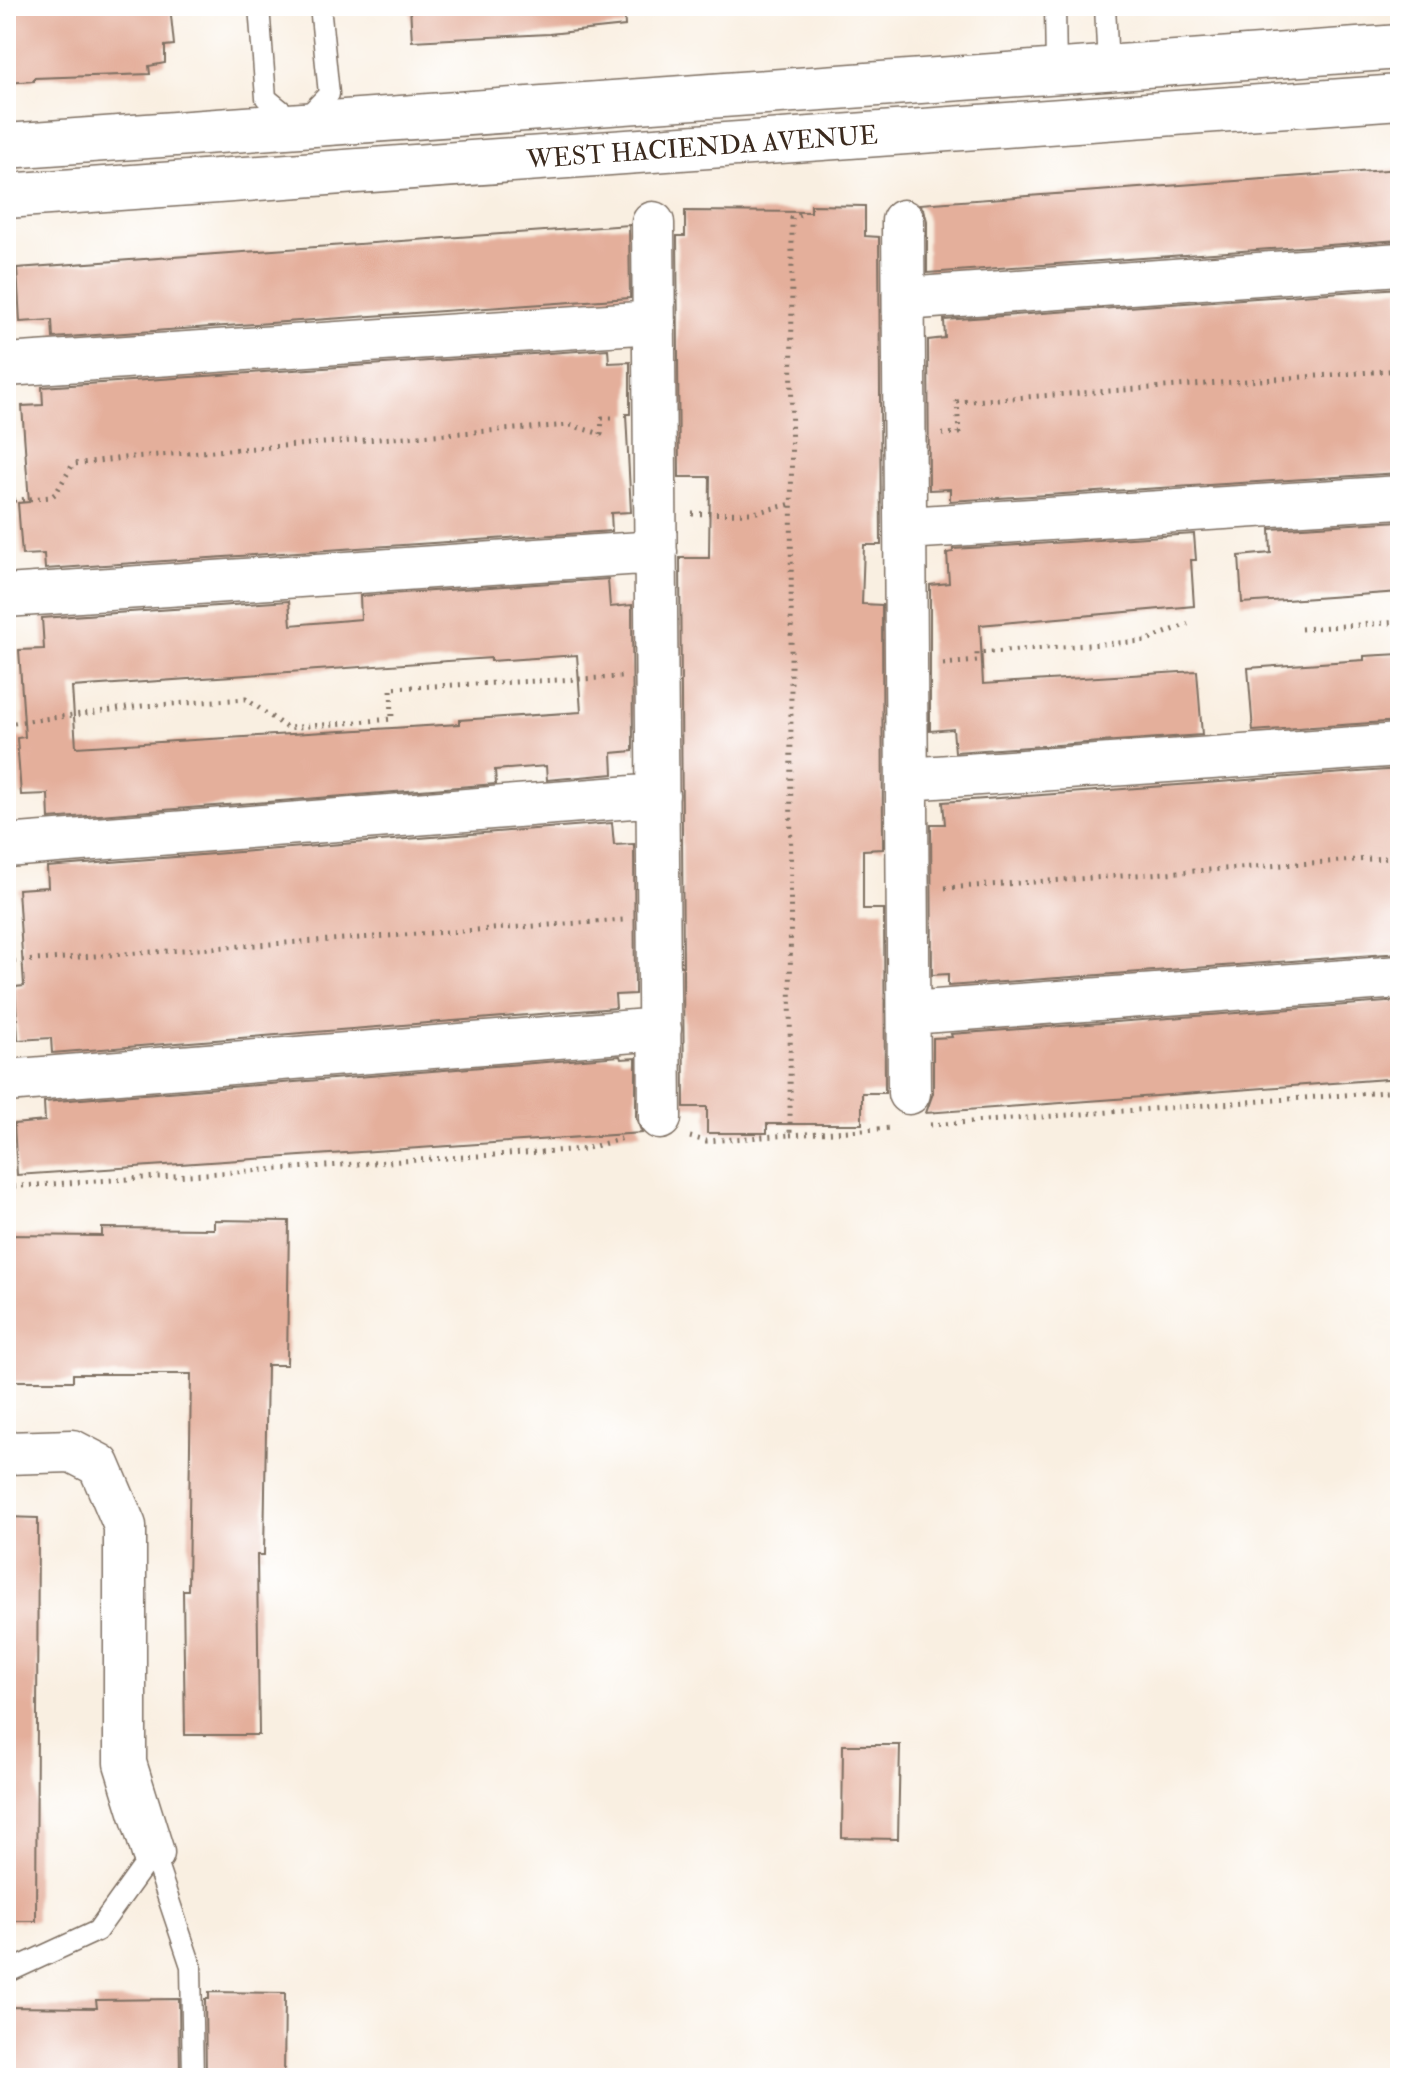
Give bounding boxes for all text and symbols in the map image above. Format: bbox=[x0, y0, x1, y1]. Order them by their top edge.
street label: WEST HACIENDA AVENUE bbox=[525, 119, 879, 176]

